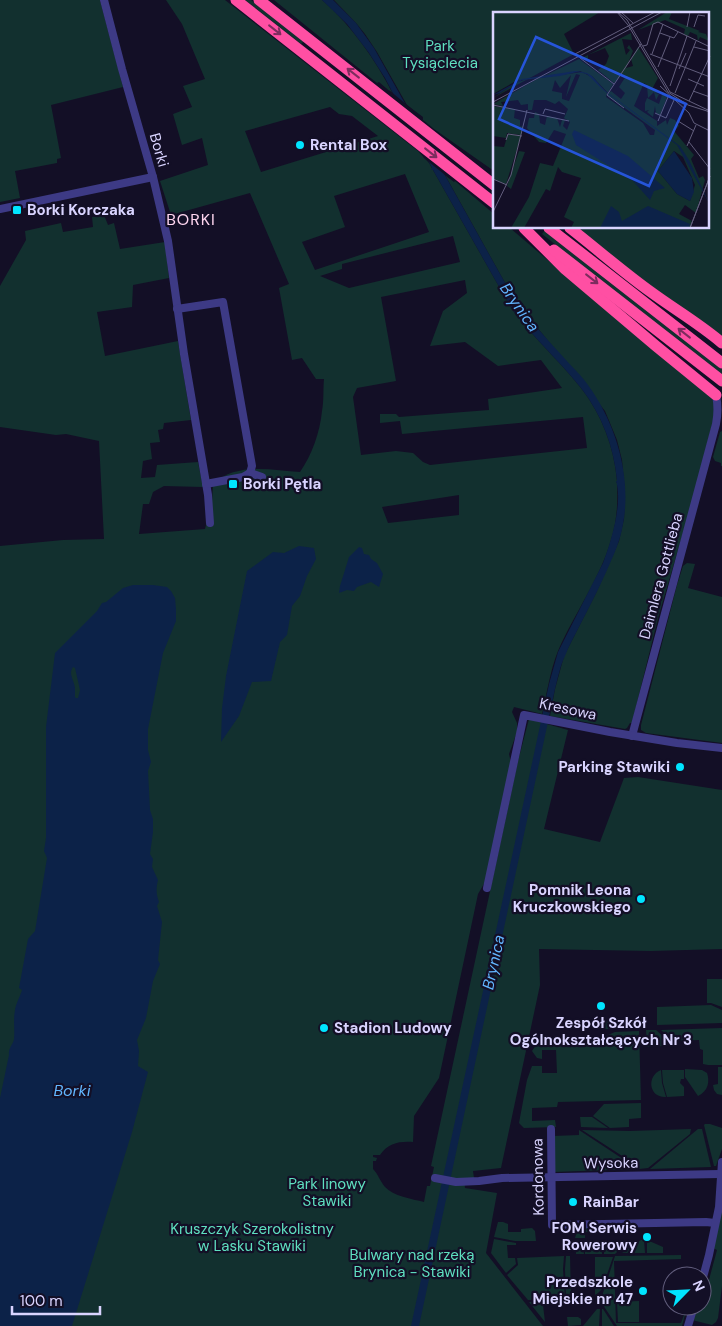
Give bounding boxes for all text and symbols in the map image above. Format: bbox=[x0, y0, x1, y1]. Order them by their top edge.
inset map bbox=[493, 12, 710, 229]
one-way arrow bbox=[268, 25, 282, 35]
park label: Park Tysiąclecia bbox=[402, 36, 478, 73]
one-way arrow bbox=[347, 68, 360, 79]
street label: Borki bbox=[145, 131, 173, 169]
place label: Rental Box bbox=[310, 135, 387, 155]
marker: Rental Box bbox=[294, 139, 306, 151]
one-way arrow bbox=[424, 147, 437, 158]
place label: Borki Korczaka bbox=[27, 200, 135, 220]
marker: Borki Korczaka bbox=[11, 204, 23, 216]
district label: BORKI bbox=[166, 209, 216, 230]
one-way arrow bbox=[585, 274, 598, 285]
water label: Brynica bbox=[495, 279, 544, 336]
one-way arrow bbox=[678, 327, 691, 338]
place label: Borki Pętla bbox=[243, 474, 321, 494]
marker: Borki Pętla bbox=[227, 478, 239, 490]
street label: Daimlera Gottlieba bbox=[635, 511, 687, 641]
street label: Kresowa bbox=[538, 693, 598, 725]
place label: Parking Stawiki bbox=[558, 757, 670, 777]
marker: Parking Stawiki bbox=[674, 761, 686, 773]
place label: Pomnik Leona Kruczkowskiego bbox=[513, 880, 631, 917]
marker: Pomnik Leona Kruczkowskiego bbox=[635, 893, 647, 905]
water label: Brynica bbox=[477, 933, 510, 991]
marker: Zespół Szkół Ogólnokształcących Nr 3 bbox=[595, 1000, 607, 1012]
place label: Zespół Szkół Ogólnokształcących Nr 3 bbox=[510, 1013, 692, 1050]
place label: Stadion Ludowy bbox=[334, 1018, 452, 1038]
marker: Stadion Ludowy bbox=[318, 1022, 330, 1034]
water label: Borki bbox=[53, 1080, 92, 1101]
street label: Kordonowa bbox=[527, 1138, 549, 1216]
street label: Wysoka bbox=[584, 1153, 638, 1173]
park label: Park linowy Stawiki bbox=[288, 1174, 366, 1211]
place label: RainBar bbox=[583, 1192, 639, 1212]
marker: RainBar bbox=[567, 1196, 579, 1208]
place label: FOM Serwis Rowerowy bbox=[551, 1218, 637, 1255]
park label: Kruszczyk Szerokolistny w Lasku Stawiki bbox=[170, 1219, 334, 1256]
marker: FOM Serwis Rowerowy bbox=[641, 1231, 653, 1243]
park label: Bulwary nad rzeką Brynica - Stawiki bbox=[350, 1245, 474, 1282]
north arrow bbox=[662, 1266, 712, 1316]
place label: Przedszkole Miejskie nr 47 bbox=[532, 1272, 633, 1309]
text: N bbox=[689, 1277, 709, 1294]
scale bar bbox=[12, 1284, 100, 1316]
marker: Przedszkole Miejskie nr 47 bbox=[637, 1285, 649, 1297]
text: 100 m bbox=[20, 1291, 63, 1311]

